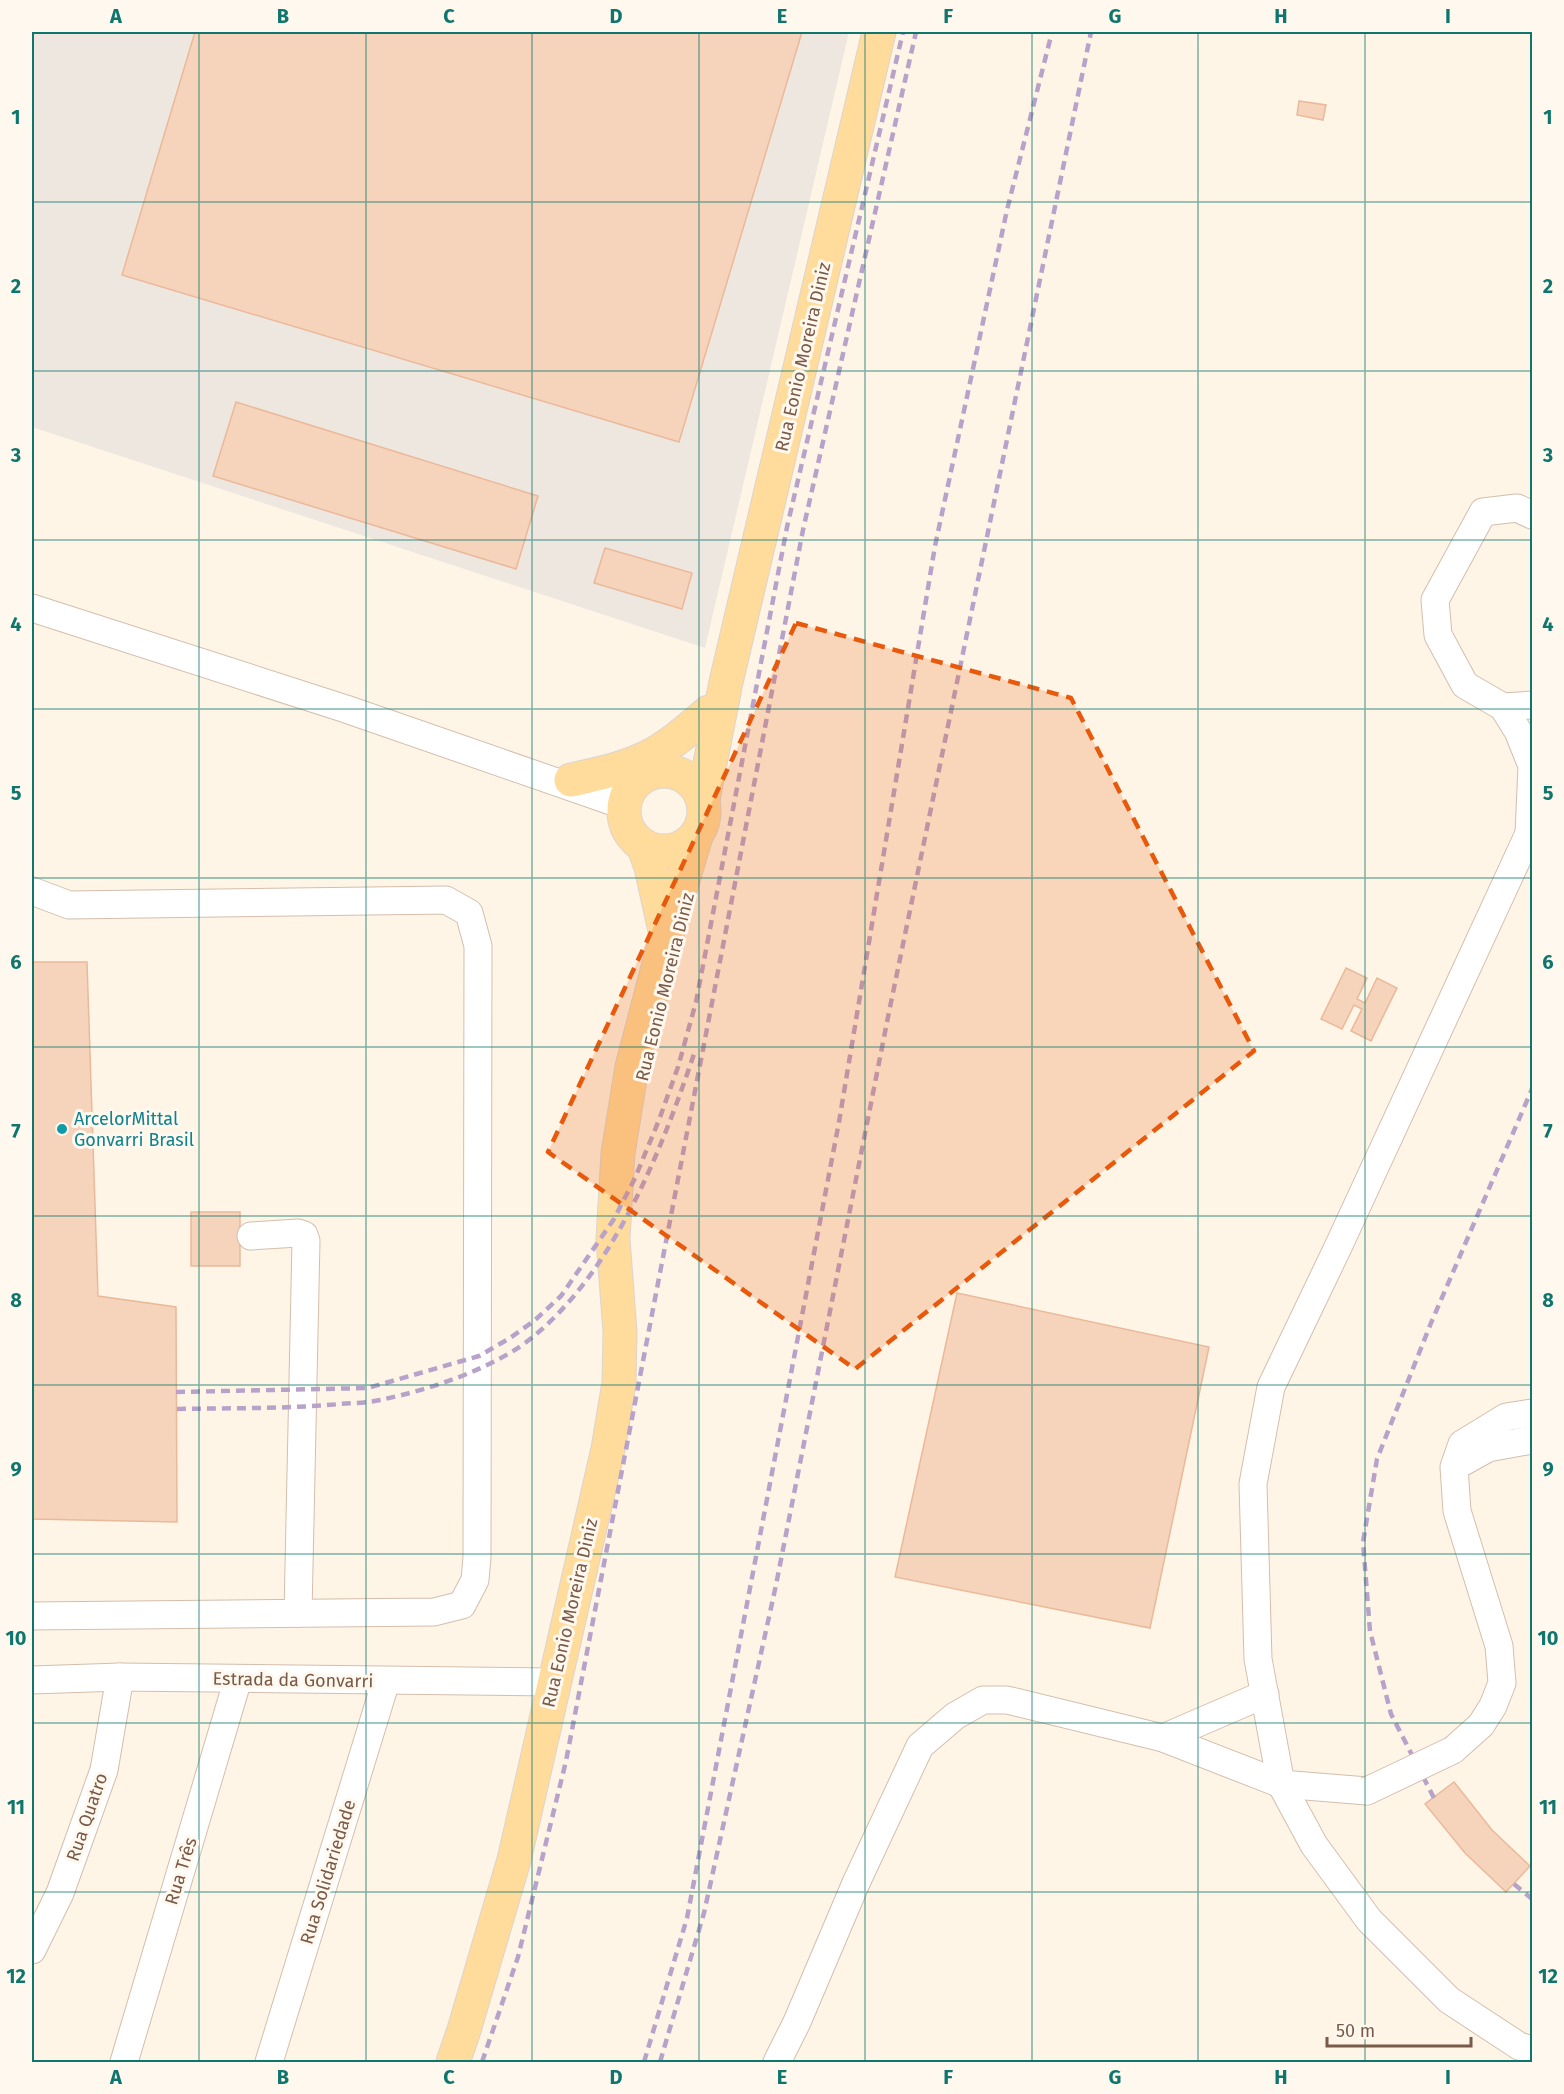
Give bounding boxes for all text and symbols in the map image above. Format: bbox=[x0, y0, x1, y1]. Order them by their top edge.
text: A bbox=[109, 4, 123, 28]
text: B bbox=[277, 4, 289, 28]
text: C bbox=[443, 4, 455, 28]
text: D bbox=[609, 4, 623, 28]
text: E bbox=[777, 4, 787, 28]
text: F bbox=[943, 4, 953, 28]
text: G bbox=[1109, 4, 1121, 28]
text: H bbox=[1274, 4, 1288, 28]
text: I bbox=[1445, 4, 1451, 28]
text: 1 bbox=[11, 105, 21, 129]
text: 1 bbox=[1543, 105, 1553, 129]
street label: Rua Eonio Moreira Diniz bbox=[771, 260, 836, 454]
text: 2 bbox=[11, 274, 21, 298]
text: 2 bbox=[1543, 274, 1553, 298]
text: 3 bbox=[10, 443, 21, 467]
text: 3 bbox=[1542, 443, 1553, 467]
text: 4 bbox=[10, 612, 22, 636]
text: 4 bbox=[1542, 612, 1554, 636]
text: 5 bbox=[11, 781, 22, 805]
text: 5 bbox=[1543, 781, 1554, 805]
street label: Rua Eonio Moreira Diniz bbox=[631, 890, 699, 1084]
text: 6 bbox=[10, 950, 22, 974]
text: 6 bbox=[1542, 950, 1554, 974]
place label: ArcelorMittal Gonvarri Brasil bbox=[74, 1108, 194, 1151]
text: 7 bbox=[11, 1119, 21, 1143]
text: 7 bbox=[1543, 1119, 1553, 1143]
marker: ArcelorMittal Gonvarri Brasil bbox=[55, 1122, 69, 1136]
text: 8 bbox=[10, 1288, 22, 1312]
text: 8 bbox=[1542, 1288, 1554, 1312]
text: 9 bbox=[10, 1457, 22, 1481]
text: 9 bbox=[1542, 1457, 1554, 1481]
street label: Rua Eonio Moreira Diniz bbox=[538, 1516, 603, 1710]
text: 10 bbox=[6, 1626, 26, 1650]
text: 10 bbox=[1538, 1626, 1558, 1650]
street label: Estrada da Gonvarri bbox=[212, 1668, 374, 1692]
street label: Rua Quatro bbox=[62, 1770, 112, 1864]
text: 11 bbox=[7, 1795, 25, 1819]
text: 11 bbox=[1539, 1795, 1557, 1819]
street label: Rua Solidariedade bbox=[296, 1797, 360, 1947]
street label: Rua Três bbox=[160, 1835, 202, 1907]
text: 12 bbox=[6, 1964, 26, 1988]
text: 12 bbox=[1538, 1964, 1558, 1988]
scale bar bbox=[1327, 2010, 1471, 2048]
text: 50 m bbox=[1336, 2020, 1375, 2042]
text: A bbox=[109, 2065, 123, 2089]
text: B bbox=[277, 2065, 289, 2089]
text: C bbox=[443, 2065, 455, 2089]
text: D bbox=[609, 2065, 623, 2089]
text: E bbox=[777, 2065, 787, 2089]
text: F bbox=[943, 2065, 953, 2089]
text: G bbox=[1109, 2065, 1121, 2089]
text: H bbox=[1274, 2065, 1288, 2089]
text: I bbox=[1445, 2065, 1451, 2089]

